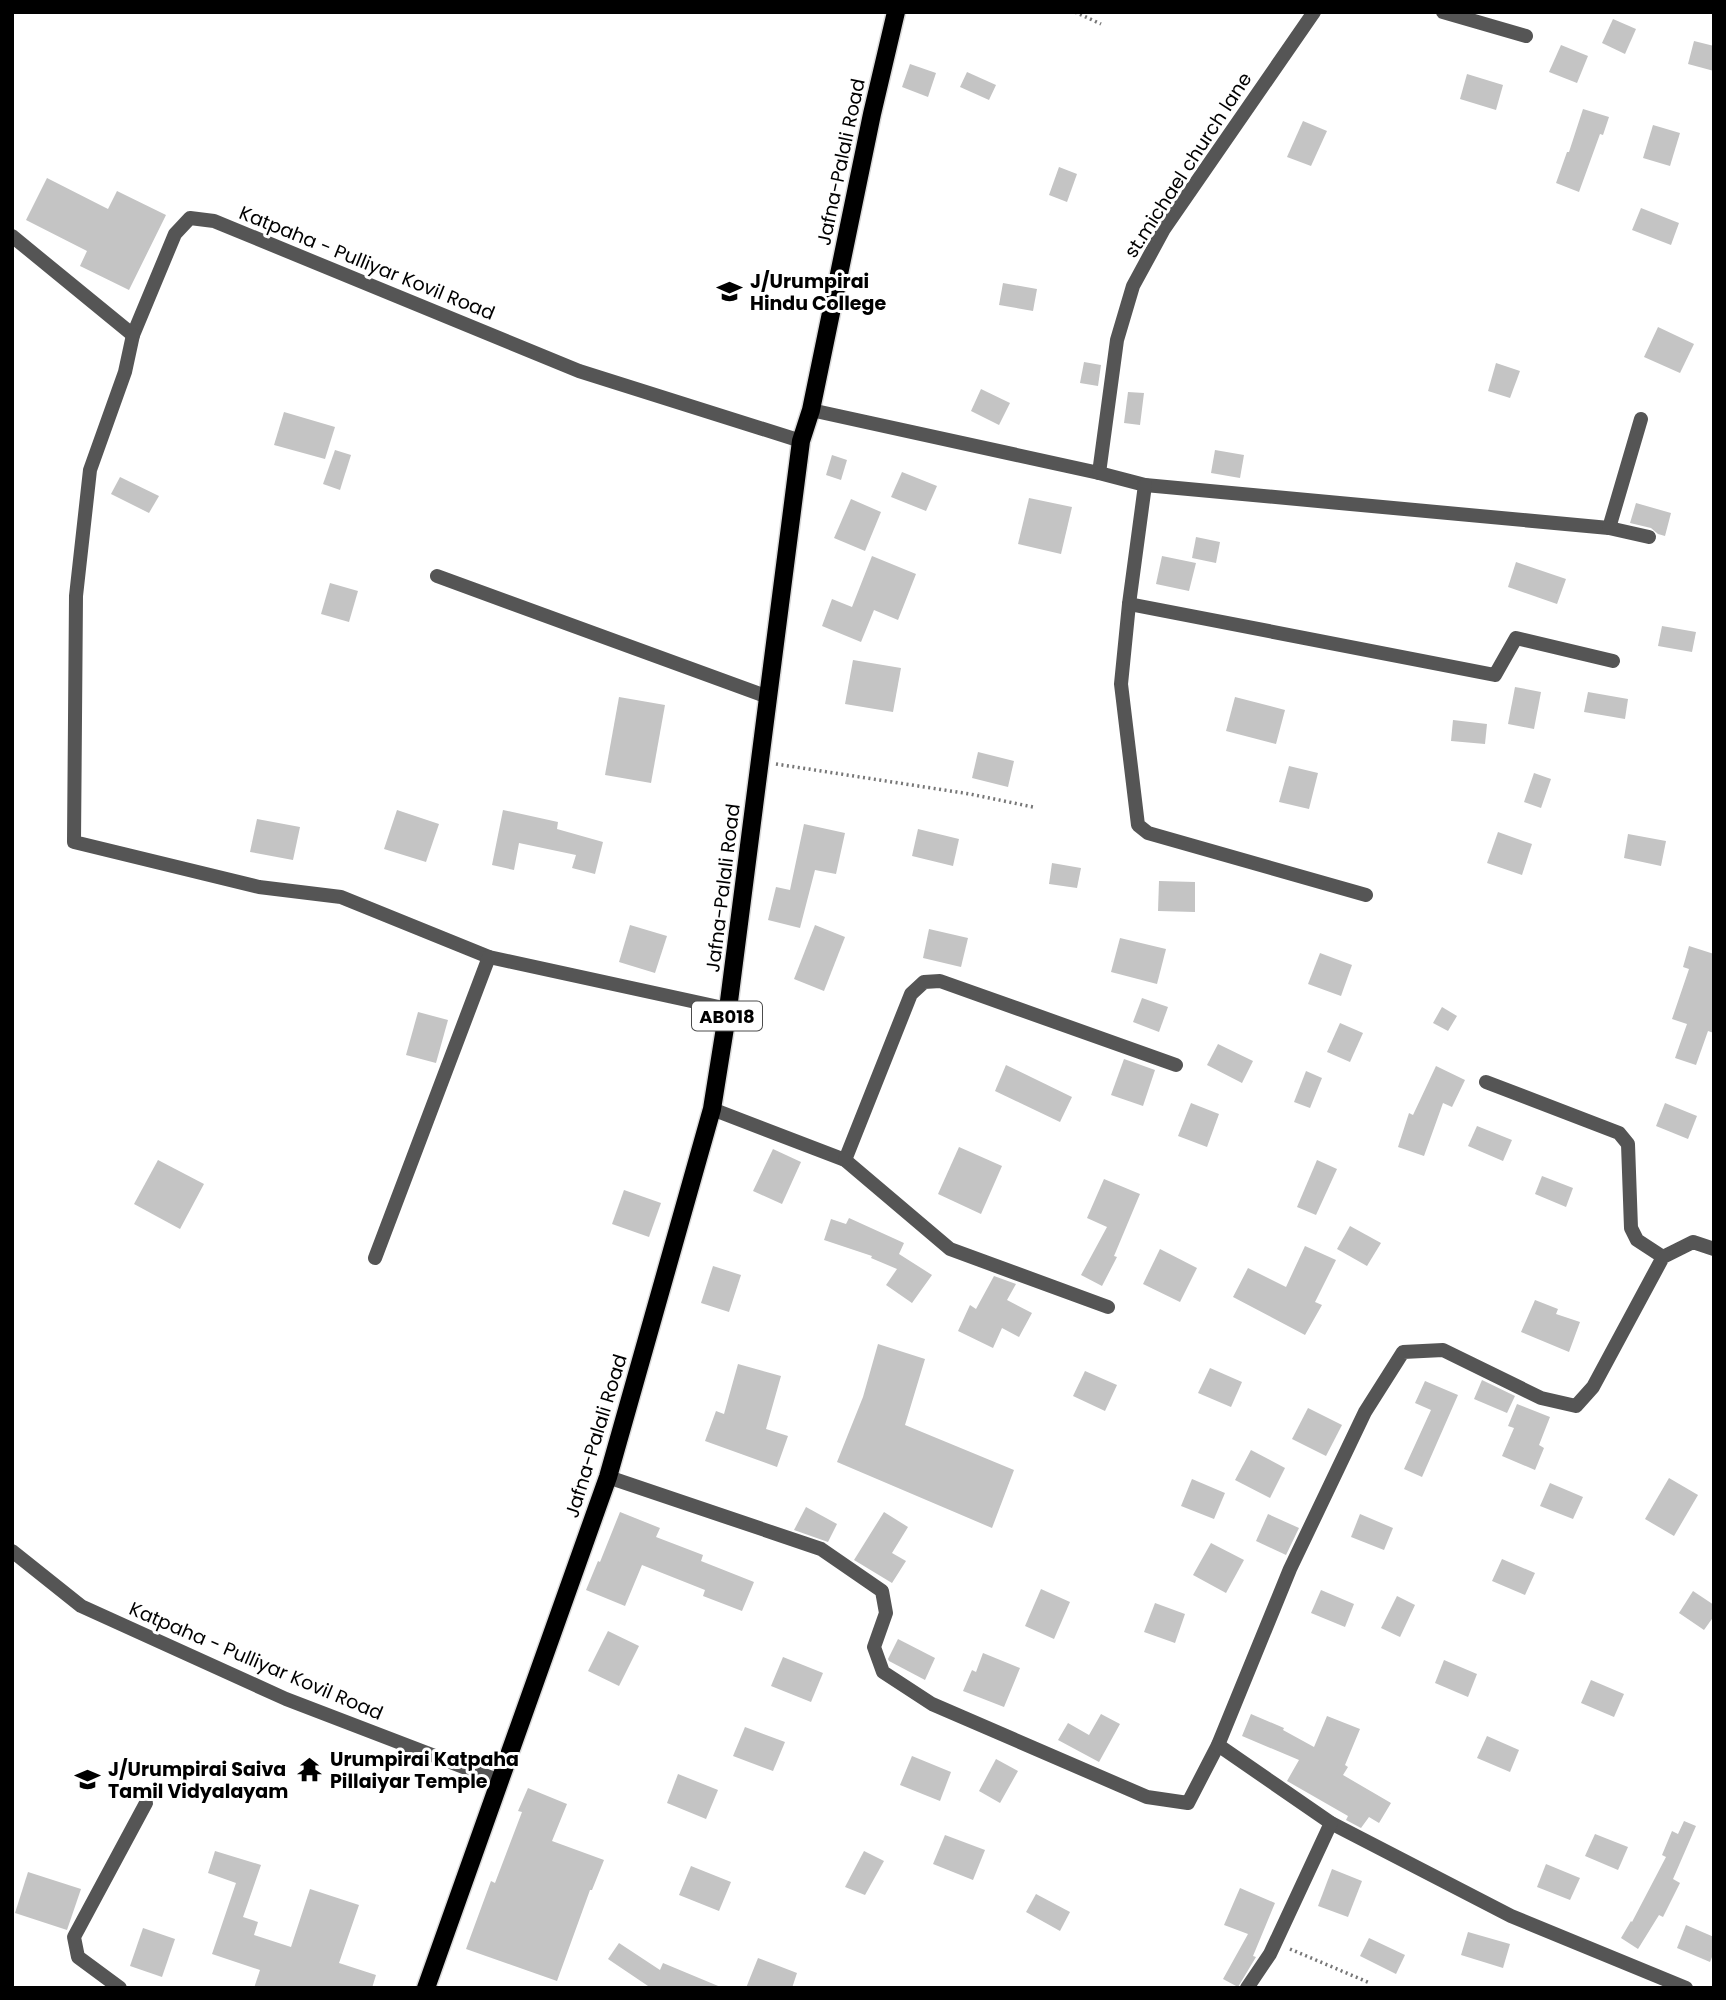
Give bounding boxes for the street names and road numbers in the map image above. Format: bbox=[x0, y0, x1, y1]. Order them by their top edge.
street label: st.michael church lane bbox=[1118, 67, 1258, 263]
street label: Jafna-Palali Road bbox=[810, 76, 872, 248]
street label: Katpaha - Pulliyar Kovil Road bbox=[235, 199, 499, 327]
street label: Jafna-Palali Road bbox=[699, 802, 747, 974]
road number: AB018 bbox=[692, 1001, 762, 1030]
street label: Jafna-Palali Road bbox=[558, 1351, 634, 1521]
street label: Katpaha - Pulliyar Kovil Road bbox=[125, 1595, 387, 1727]

